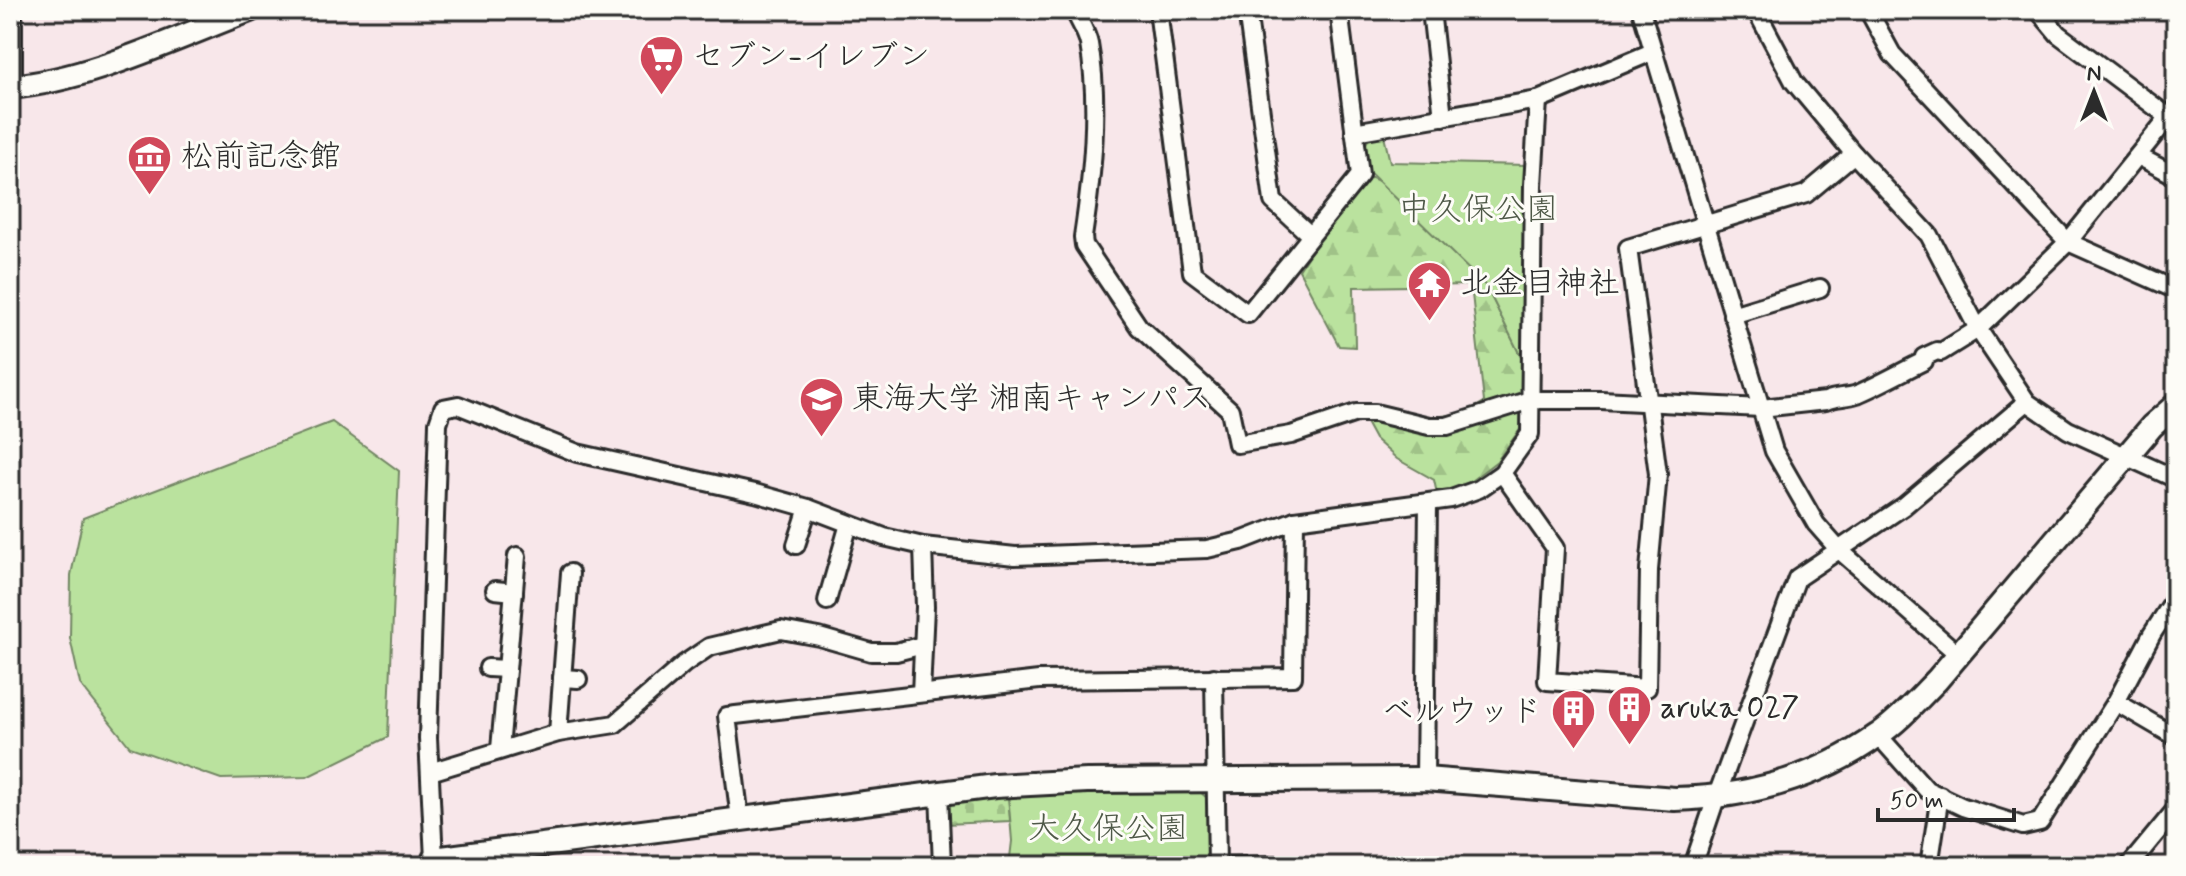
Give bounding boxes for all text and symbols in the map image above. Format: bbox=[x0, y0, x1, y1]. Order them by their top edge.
supermarket icon: セブン-イレブン bbox=[637, 33, 685, 96]
place label: セブン-イレブン bbox=[692, 36, 930, 78]
north arrow bbox=[2054, 52, 2134, 132]
text: N bbox=[2087, 60, 2101, 88]
museum icon: 松前記念館 bbox=[126, 133, 174, 196]
place label: 松前記念館 bbox=[181, 136, 341, 178]
park label: 中久保公園 bbox=[1398, 189, 1558, 231]
temple icon: 北金目神社 bbox=[1405, 260, 1453, 323]
place label: 北金目神社 bbox=[1460, 263, 1620, 305]
school or university icon: 東海大学 湘南キャンパス bbox=[797, 375, 845, 438]
place label: 東海大学 湘南キャンパス bbox=[852, 378, 1211, 420]
building icon: aruka 027 bbox=[1605, 684, 1653, 747]
place label: aruka 027 bbox=[1660, 687, 1799, 729]
building icon: ベルウッド bbox=[1549, 688, 1597, 751]
place label: ベルウッド bbox=[1382, 691, 1542, 733]
scale bar bbox=[1878, 772, 2014, 822]
text: 50 m bbox=[1890, 786, 1944, 817]
park label: 大久保公園 bbox=[1028, 808, 1188, 850]

